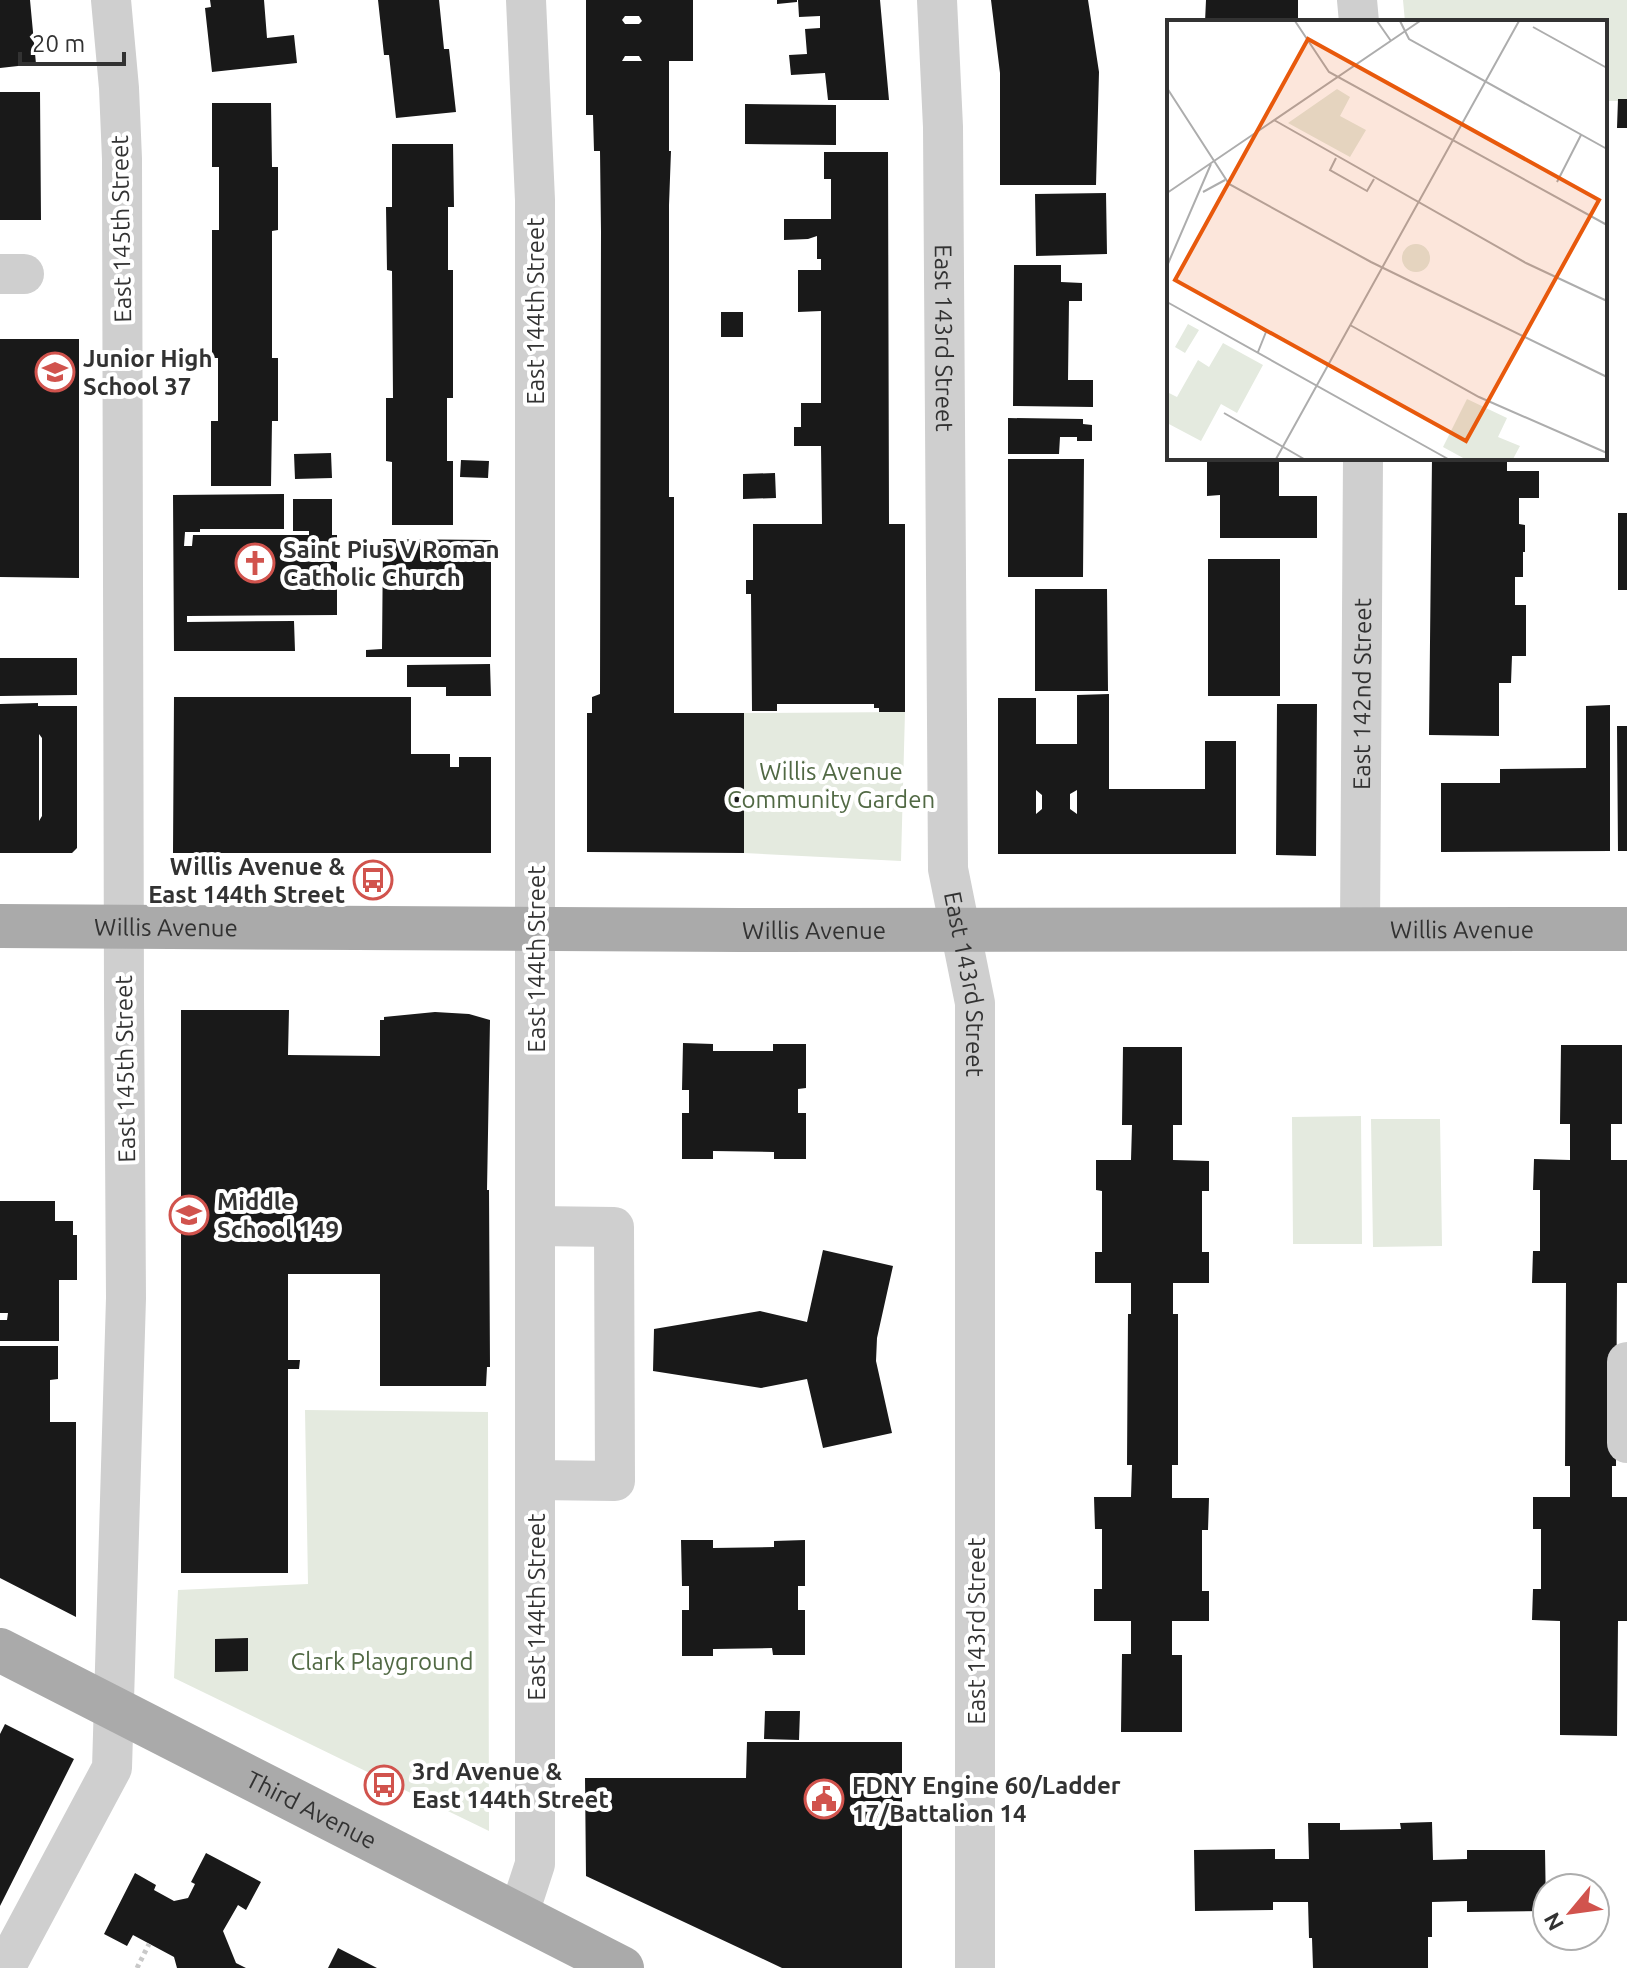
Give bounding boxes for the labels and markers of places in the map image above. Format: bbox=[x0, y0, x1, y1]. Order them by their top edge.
place label: Junior High School 37 bbox=[83, 345, 212, 400]
school or university icon: Junior High School 37 bbox=[34, 351, 76, 393]
place label: Saint Pius V Roman Catholic Church bbox=[283, 536, 500, 591]
church icon: Saint Pius V Roman Catholic Church bbox=[234, 542, 276, 584]
place label: Willis Avenue & East 144th Street bbox=[148, 853, 345, 908]
bus stop icon: Willis Avenue & East 144th Street bbox=[352, 859, 394, 901]
place label: Middle School 149 bbox=[217, 1188, 339, 1243]
school or university icon: Middle School 149 bbox=[168, 1194, 210, 1236]
place label: 3rd Avenue & East 144th Street bbox=[412, 1758, 609, 1813]
bus stop icon: 3rd Avenue & East 144th Street bbox=[363, 1764, 405, 1806]
place label: FDNY Engine 60/Ladder 17/Battalion 14 bbox=[852, 1772, 1121, 1827]
public building icon: FDNY Engine 60/Ladder 17/Battalion 14 bbox=[803, 1778, 845, 1820]

